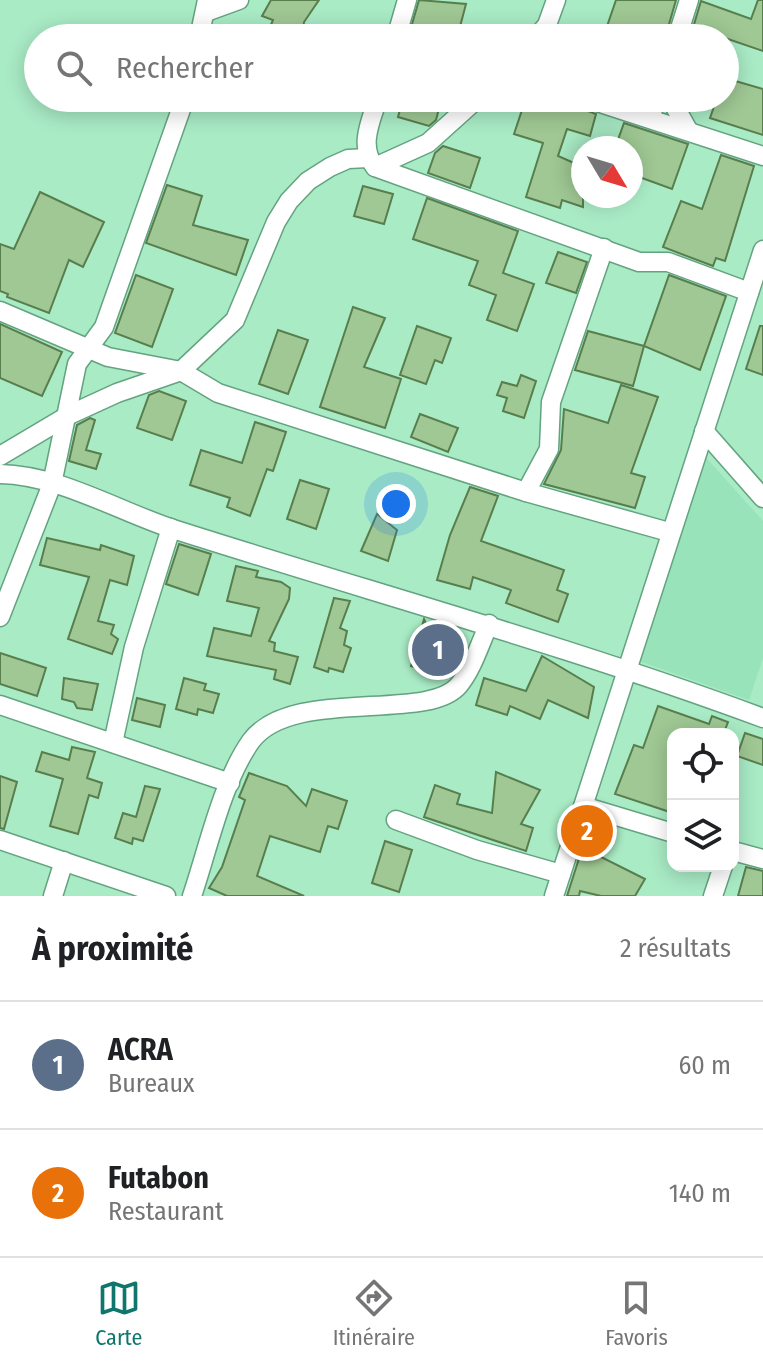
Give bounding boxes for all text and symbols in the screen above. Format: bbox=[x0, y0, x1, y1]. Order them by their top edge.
search box bbox=[24, 24, 739, 112]
icon: search bbox=[52, 46, 96, 90]
text: Rechercher bbox=[116, 50, 254, 86]
north arrow bbox=[571, 136, 643, 208]
your location bbox=[376, 484, 416, 524]
pin: 1 bbox=[412, 620, 464, 680]
map controls bbox=[667, 728, 739, 872]
button: locate bbox=[667, 728, 739, 800]
button: layers bbox=[667, 800, 739, 872]
pin: 2 bbox=[561, 801, 613, 861]
text: À proximité bbox=[32, 928, 193, 969]
text: 2 résultats bbox=[620, 933, 731, 964]
text: ACRA bbox=[108, 1032, 173, 1068]
text: 1 bbox=[53, 1050, 64, 1081]
text: 60 m bbox=[678, 1050, 731, 1081]
text: Bureaux bbox=[108, 1068, 195, 1099]
text: Futabon bbox=[108, 1160, 209, 1196]
text: 2 bbox=[52, 1178, 64, 1209]
text: 140 m bbox=[669, 1178, 731, 1209]
text: Restaurant bbox=[108, 1196, 224, 1227]
tab: Carte bbox=[95, 1276, 142, 1351]
tab: Itinéraire bbox=[333, 1276, 415, 1351]
tab: Favoris bbox=[605, 1276, 668, 1351]

